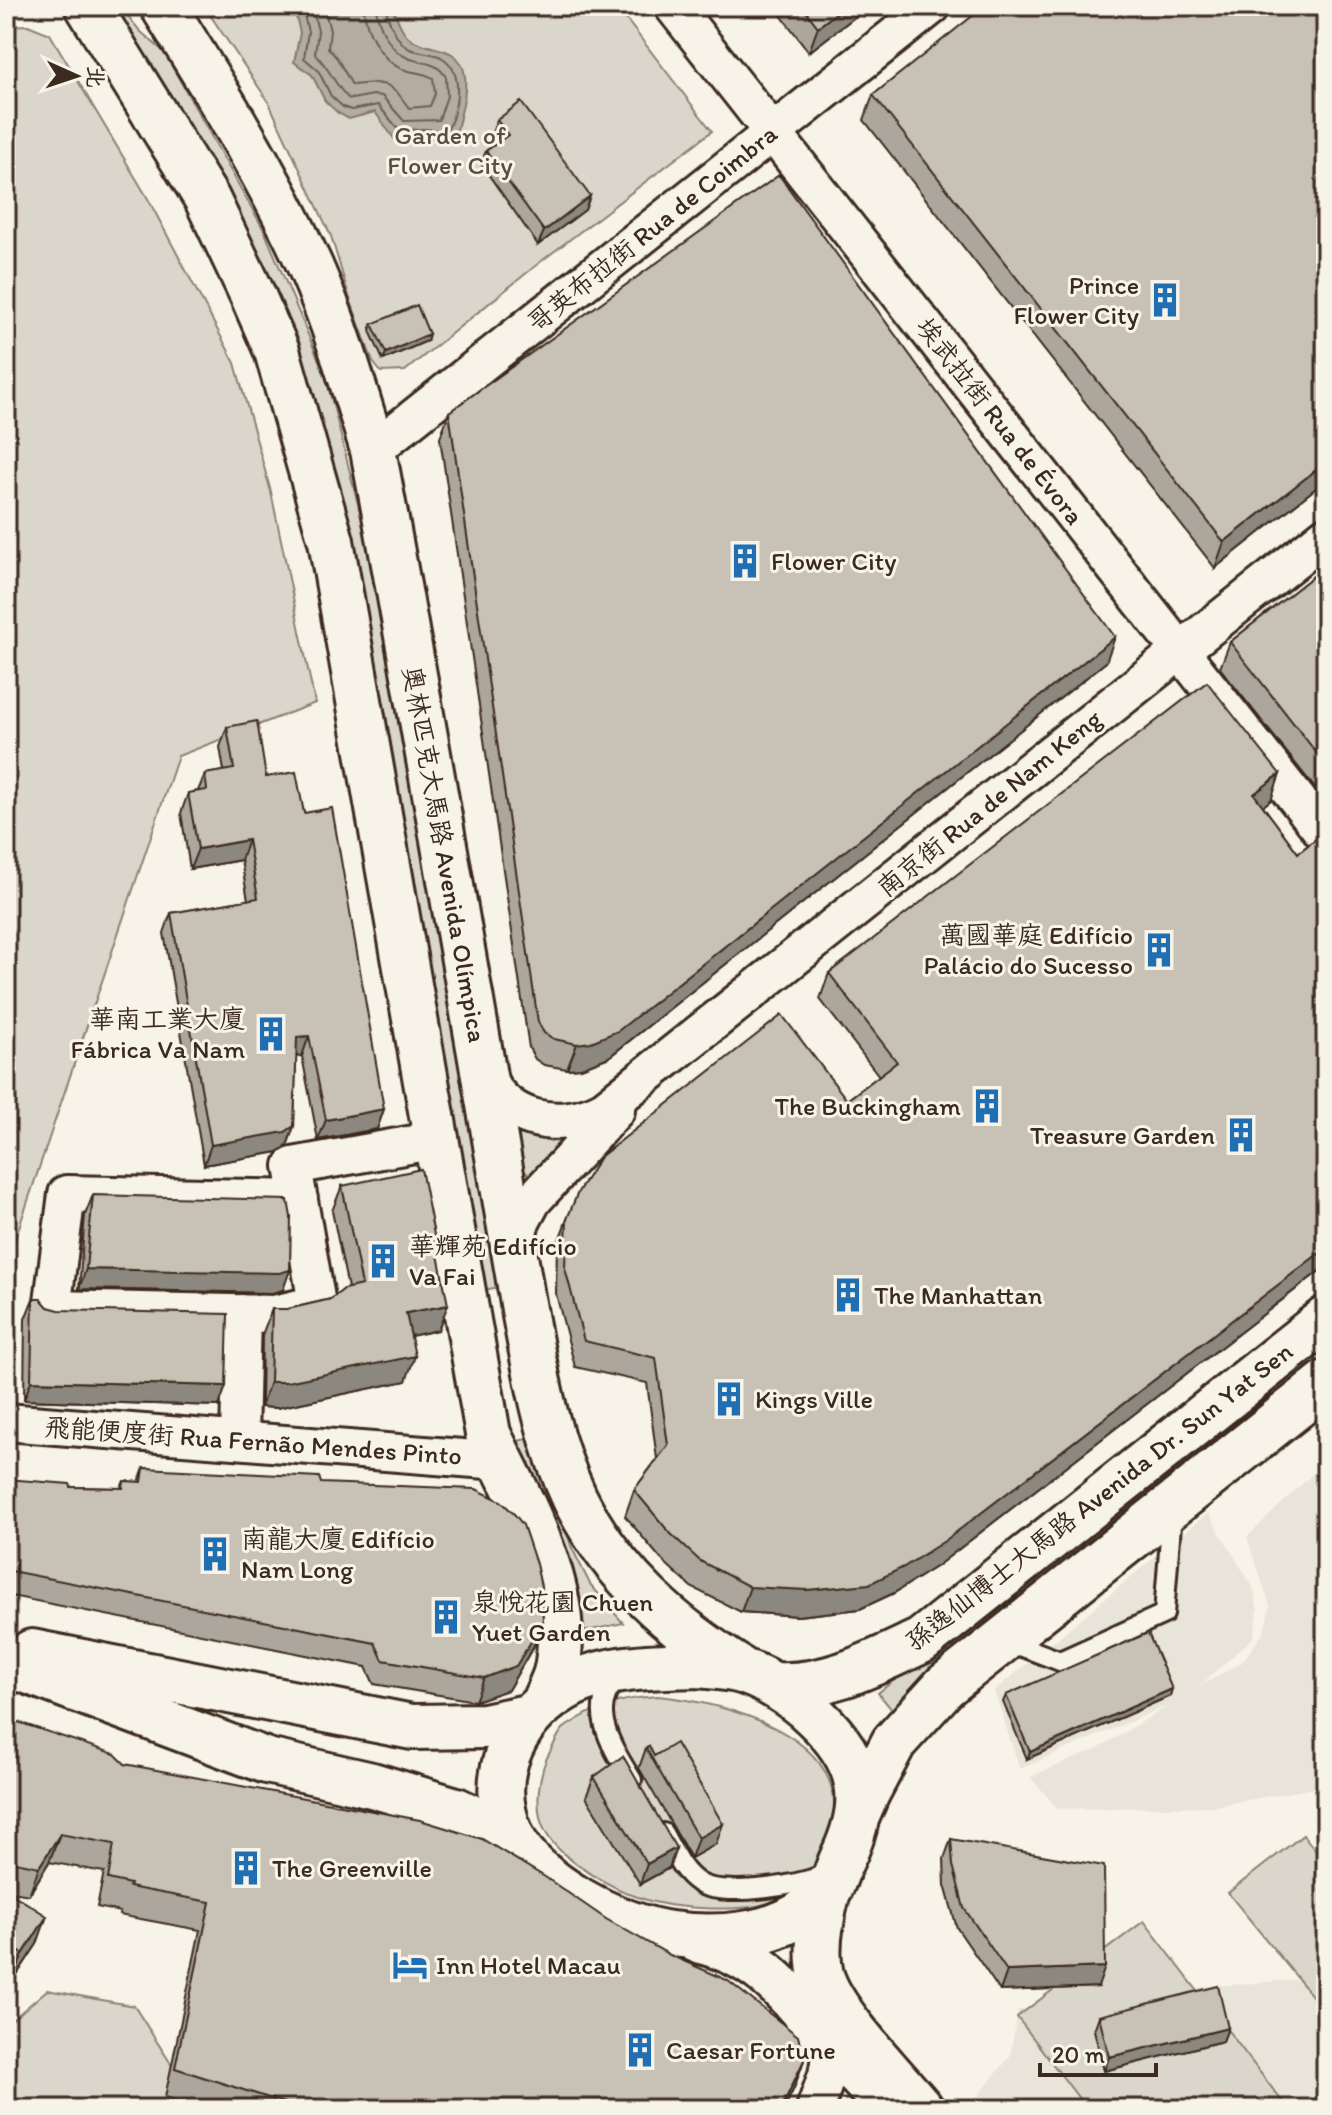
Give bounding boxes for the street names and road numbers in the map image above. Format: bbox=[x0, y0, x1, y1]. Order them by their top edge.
street label: 哥英布拉街 Rua de Coimbra bbox=[521, 117, 784, 339]
street label: 埃武拉街 Rua de Évora bbox=[909, 311, 1091, 531]
street label: 奧林匹克大馬路 Avenida Olímpica bbox=[396, 663, 494, 1045]
street label: 南京街 Rua de Nam Keng bbox=[870, 702, 1108, 904]
street label: 孫逸仙博士大馬路 Avenida Dr. Sun Yat Sen bbox=[899, 1335, 1299, 1657]
street label: 飛能便度街 Rua Fernão Mendes Pinto bbox=[43, 1410, 463, 1472]

